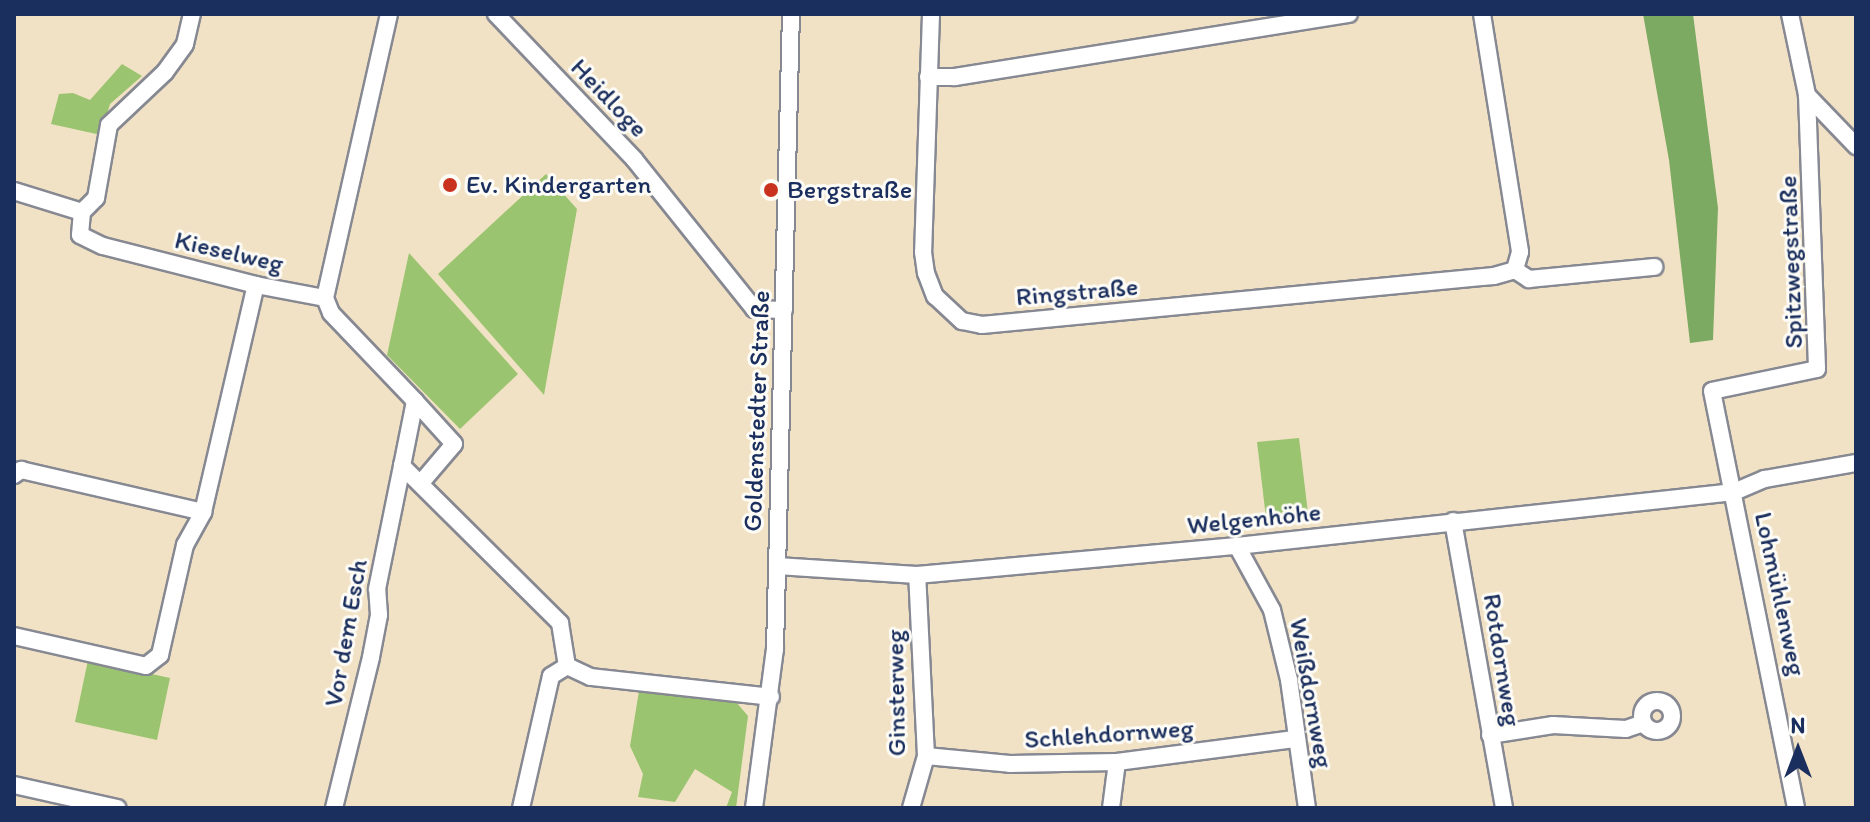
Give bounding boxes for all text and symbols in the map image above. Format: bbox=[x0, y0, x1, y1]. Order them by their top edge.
street label: Heidloge bbox=[564, 52, 654, 144]
place label: Ev. Kindergarten bbox=[466, 169, 652, 201]
place label: Bergstraße bbox=[787, 174, 912, 206]
street label: Spitzwegstraße bbox=[1772, 175, 1810, 349]
marker: Ev. Kindergarten bbox=[441, 176, 459, 194]
marker: Bergstraße bbox=[762, 181, 780, 199]
street label: Kieselweg bbox=[172, 224, 286, 280]
street label: Ringstraße bbox=[1014, 271, 1140, 313]
street label: Goldenstedter Straße bbox=[737, 290, 777, 532]
street label: Welgenhöhe bbox=[1185, 496, 1323, 542]
street label: Lohmühlenweg bbox=[1747, 509, 1813, 679]
street label: Vor dem Esch bbox=[318, 557, 374, 709]
street label: Rotdornweg bbox=[1476, 591, 1528, 729]
street label: Weißdornweg bbox=[1282, 616, 1340, 770]
street label: Ginsterweg bbox=[879, 629, 913, 757]
north arrow bbox=[1758, 710, 1838, 790]
text: N bbox=[1791, 712, 1805, 739]
street label: Schlehdornweg bbox=[1023, 713, 1195, 755]

